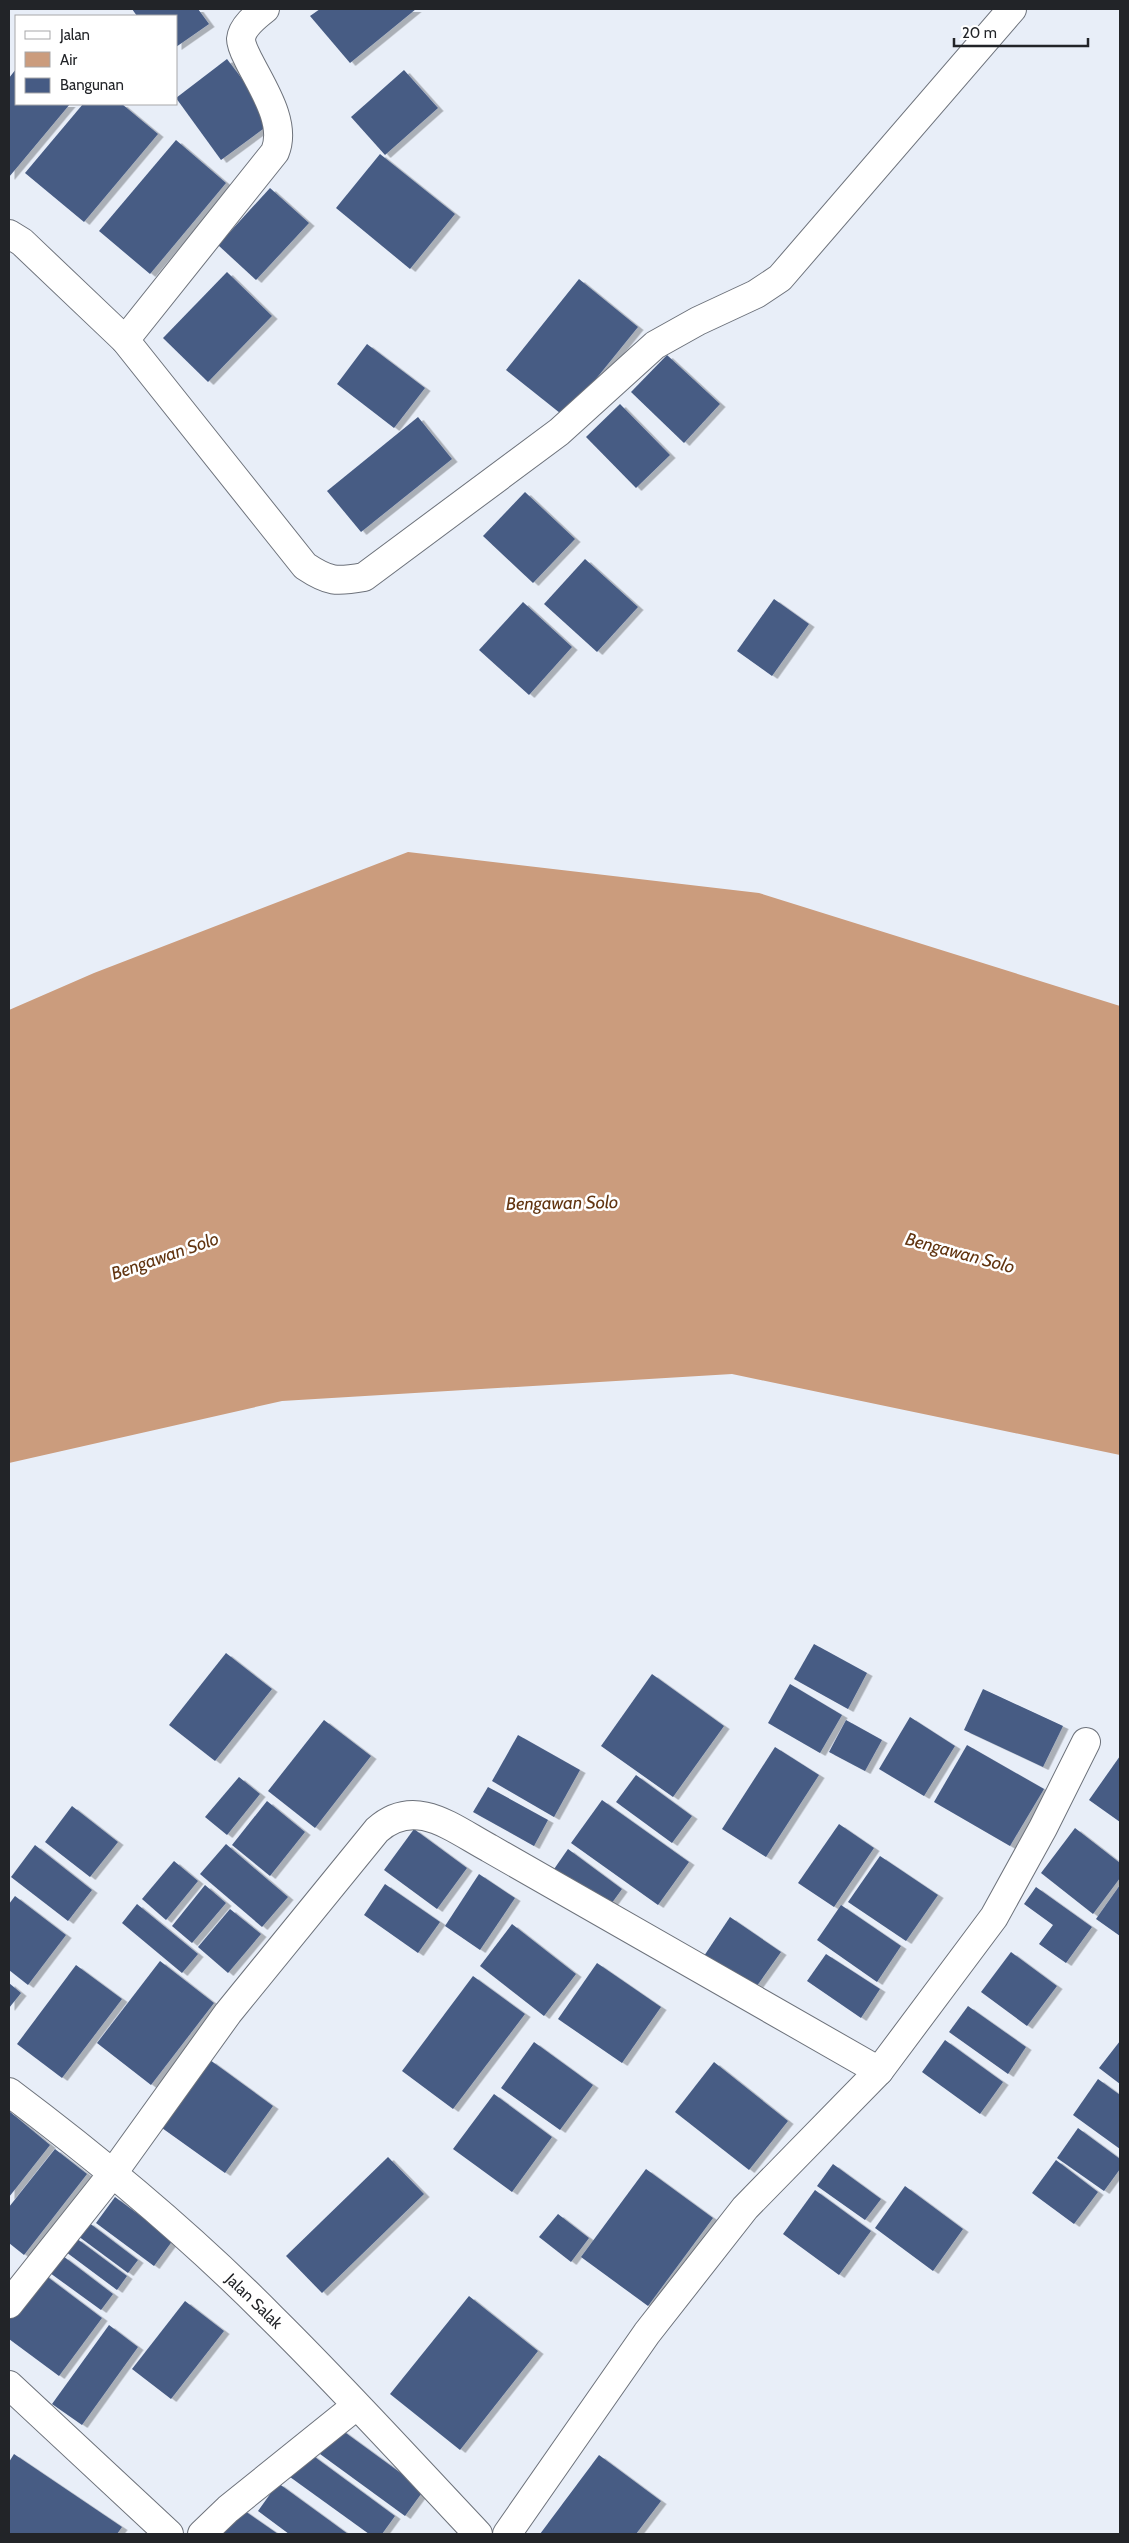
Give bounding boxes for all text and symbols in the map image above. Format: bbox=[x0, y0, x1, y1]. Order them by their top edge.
legend bbox=[15, 15, 178, 105]
scale bar bbox=[954, 15, 1088, 47]
text: 20 m bbox=[962, 24, 997, 42]
text: Jalan bbox=[59, 26, 90, 44]
text: Air bbox=[60, 51, 77, 69]
text: Bangunan bbox=[60, 76, 124, 94]
water label: Bengawan Solo bbox=[506, 1191, 618, 1215]
water label: Bengawan Solo bbox=[108, 1227, 222, 1285]
water label: Bengawan Solo bbox=[903, 1228, 1017, 1278]
street label: Jalan Salak bbox=[221, 2269, 287, 2333]

